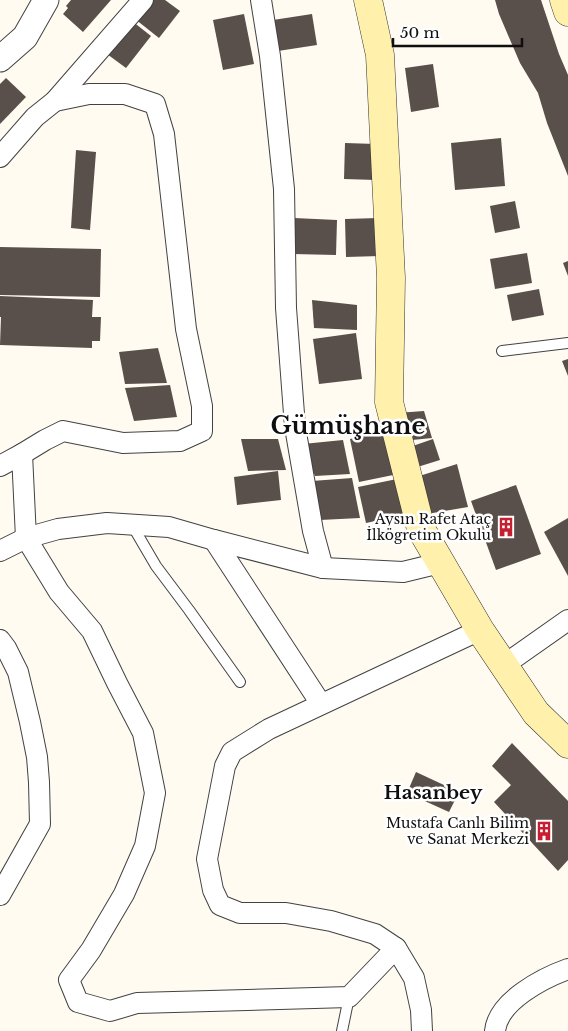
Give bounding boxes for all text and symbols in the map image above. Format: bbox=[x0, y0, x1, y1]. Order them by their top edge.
scale bar bbox=[393, 15, 522, 47]
text: 50 m bbox=[400, 23, 440, 42]
district label: Gümüşhane bbox=[270, 411, 426, 440]
place label: Aysın Rafet Ataç İlkögretim Okulu bbox=[366, 510, 492, 544]
building icon: Aysın Rafet Ataç İlkögretim Okulu bbox=[495, 516, 517, 538]
district label: Hasanbey bbox=[384, 781, 483, 804]
place label: Mustafa Canlı Bilim ve Sanat Merkezi bbox=[386, 814, 529, 848]
building icon: Mustafa Canlı Bilim ve Sanat Merkezi bbox=[533, 820, 555, 842]

